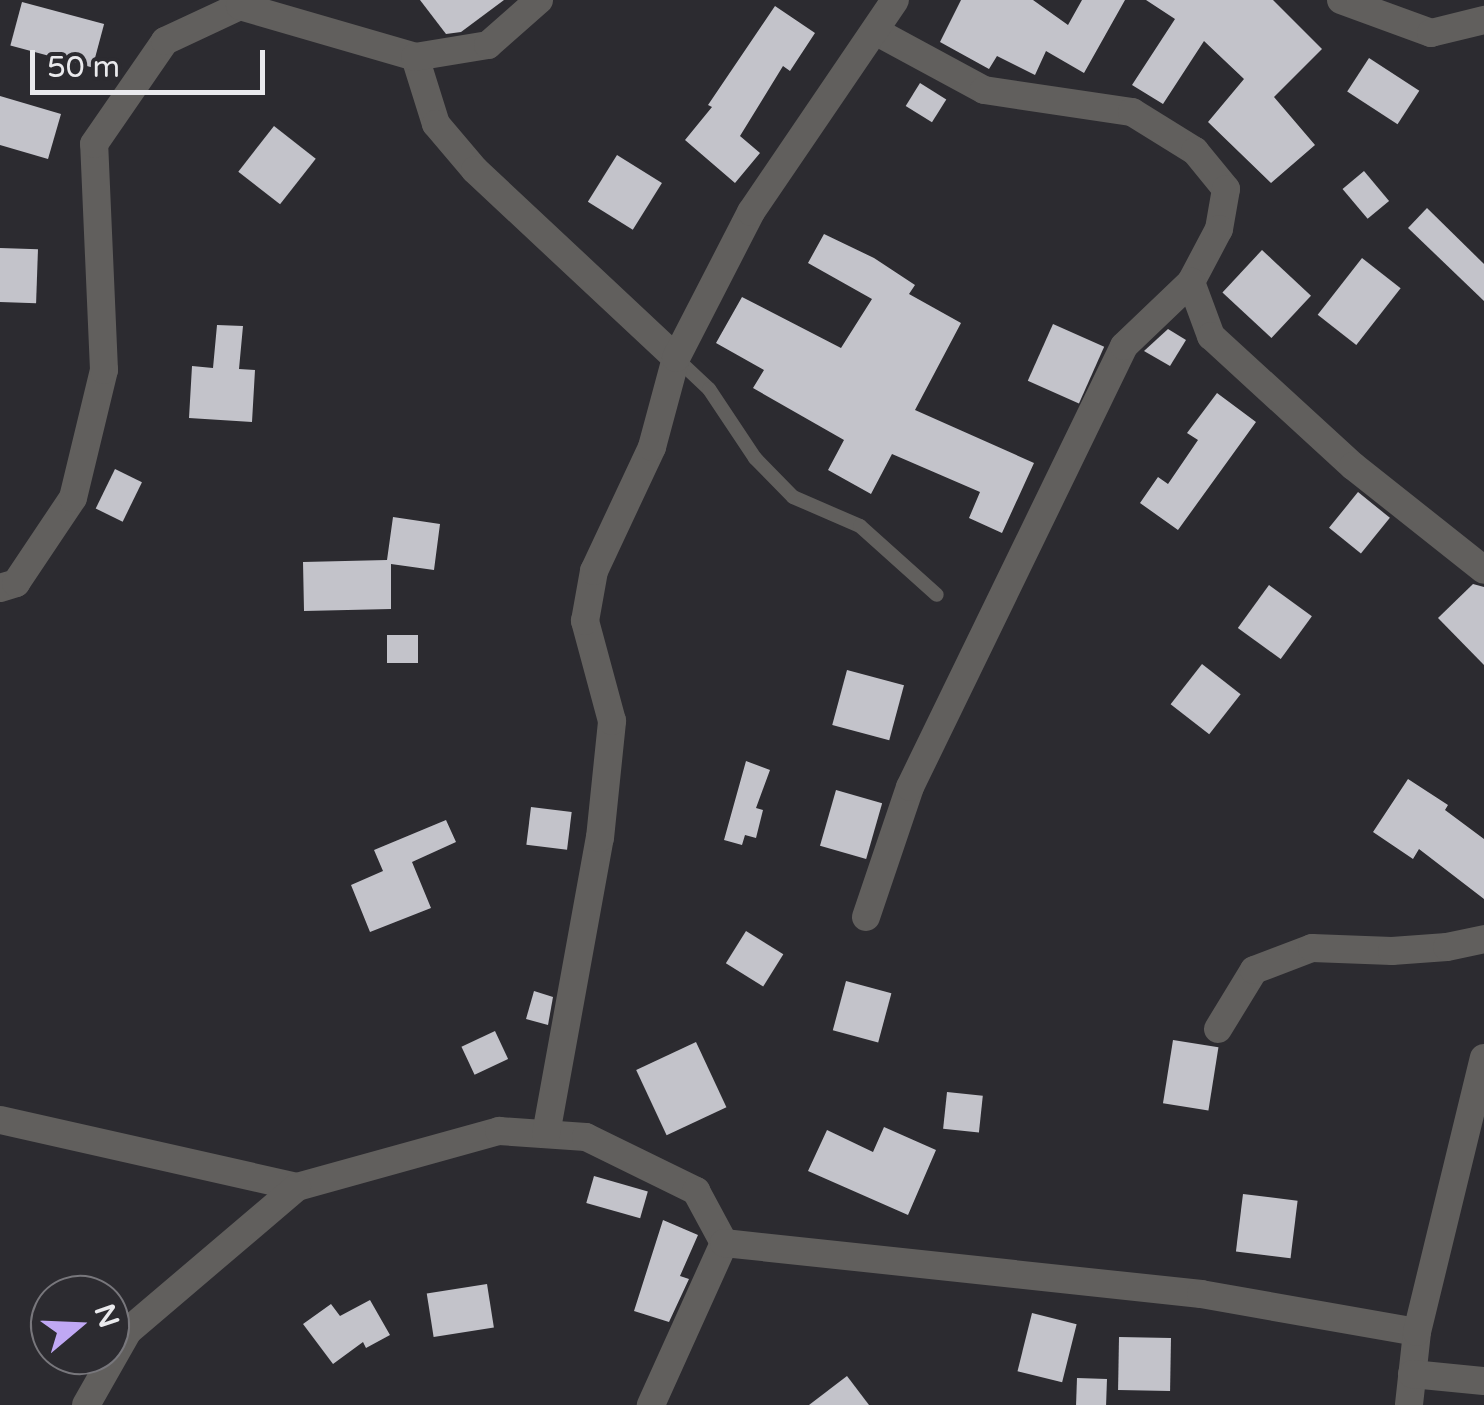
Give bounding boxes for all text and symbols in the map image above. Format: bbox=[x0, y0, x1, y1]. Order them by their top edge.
scale bar bbox=[35, 30, 270, 92]
text: 50 m bbox=[47, 49, 120, 86]
north arrow bbox=[30, 1275, 130, 1375]
text: N bbox=[87, 1300, 126, 1332]

